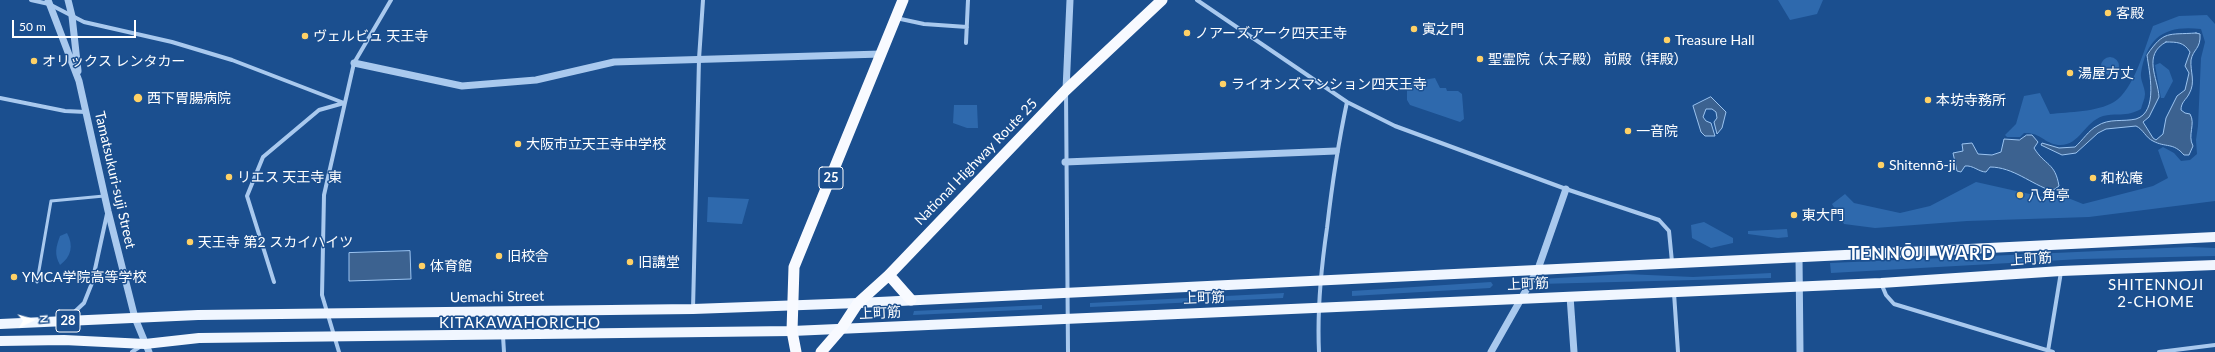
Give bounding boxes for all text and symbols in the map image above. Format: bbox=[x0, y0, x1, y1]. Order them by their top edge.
place label: 客殿 bbox=[2116, 5, 2144, 21]
marker: 客殿 bbox=[2103, 8, 2113, 18]
scale bar bbox=[14, 12, 138, 38]
text: 50 m bbox=[19, 19, 46, 34]
place label: 寅之門 bbox=[1422, 21, 1464, 37]
marker: 寅之門 bbox=[1409, 24, 1419, 34]
place label: ノアーズアーク四天王寺 bbox=[1195, 25, 1347, 41]
place label: ヴェルビュ 天王寺 bbox=[313, 28, 429, 44]
marker: ノアーズアーク四天王寺 bbox=[1182, 28, 1192, 38]
marker: ヴェルビュ 天王寺 bbox=[300, 31, 310, 41]
place label: Treasure Hall bbox=[1675, 32, 1755, 48]
marker: Treasure Hall bbox=[1662, 35, 1672, 45]
place label: 聖霊院（太子殿） 前殿（拝殿） bbox=[1488, 51, 1688, 67]
place label: オリックス レンタカー bbox=[42, 53, 186, 69]
marker: 聖霊院（太子殿） 前殿（拝殿） bbox=[1475, 54, 1485, 64]
marker: オリックス レンタカー bbox=[29, 56, 39, 66]
place label: 湯屋方丈 bbox=[2078, 65, 2134, 81]
marker: 湯屋方丈 bbox=[2065, 68, 2075, 78]
place label: ライオンズマンション四天王寺 bbox=[1231, 76, 1427, 92]
marker: ライオンズマンション四天王寺 bbox=[1218, 79, 1228, 89]
place label: 西下胃腸病院 bbox=[147, 90, 231, 106]
marker: 西下胃腸病院 bbox=[132, 92, 144, 104]
place label: 本坊寺務所 bbox=[1936, 92, 2006, 108]
street label: National Highway Route 25 bbox=[911, 95, 1041, 229]
marker: 本坊寺務所 bbox=[1923, 95, 1933, 105]
street label: Tamatsukuri-suji Street bbox=[91, 110, 139, 250]
place label: 一音院 bbox=[1636, 123, 1678, 139]
marker: 一音院 bbox=[1623, 126, 1633, 136]
place label: 大阪市立天王寺中学校 bbox=[526, 136, 666, 152]
marker: 大阪市立天王寺中学校 bbox=[513, 139, 523, 149]
place label: Shitennō-ji bbox=[1889, 157, 1956, 173]
marker: Shitennō-ji bbox=[1876, 160, 1886, 170]
road number: 25 bbox=[819, 167, 843, 189]
place label: リエス 天王寺 東 bbox=[237, 169, 342, 185]
place label: 和松庵 bbox=[2101, 170, 2143, 186]
marker: リエス 天王寺 東 bbox=[224, 172, 234, 182]
marker: 和松庵 bbox=[2088, 173, 2098, 183]
place label: 八角亭 bbox=[2028, 187, 2070, 203]
marker: 八角亭 bbox=[2015, 190, 2025, 200]
place label: 東大門 bbox=[1802, 207, 1844, 223]
marker: 東大門 bbox=[1789, 210, 1799, 220]
place label: 天王寺 第2 スカイハイツ bbox=[198, 234, 353, 250]
marker: 天王寺 第2 スカイハイツ bbox=[185, 237, 195, 247]
district label: TENNŌJI WARD bbox=[1848, 243, 1996, 265]
place label: 旧校舎 bbox=[507, 248, 549, 264]
street label: 上町筋 bbox=[2009, 249, 2053, 269]
marker: 旧校舎 bbox=[494, 251, 504, 261]
place label: 旧講堂 bbox=[638, 254, 680, 270]
marker: 旧講堂 bbox=[625, 257, 635, 267]
place label: 体育館 bbox=[430, 258, 472, 274]
marker: 体育館 bbox=[417, 261, 427, 271]
place label: YMCA学院高等学校 bbox=[22, 269, 147, 285]
marker: YMCA学院高等学校 bbox=[9, 272, 19, 282]
street label: 上町筋 bbox=[1507, 275, 1549, 293]
district label: SHITENNOJI 2-CHOME bbox=[2108, 276, 2204, 311]
street label: Uemachi Street bbox=[450, 288, 544, 306]
street label: 上町筋 bbox=[1183, 289, 1225, 307]
north arrow bbox=[12, 300, 52, 340]
street label: 上町筋 bbox=[859, 304, 901, 322]
road number: 28 bbox=[56, 310, 80, 332]
text: N bbox=[38, 314, 51, 324]
district label: KITAKAWAHORICHO bbox=[439, 314, 601, 332]

